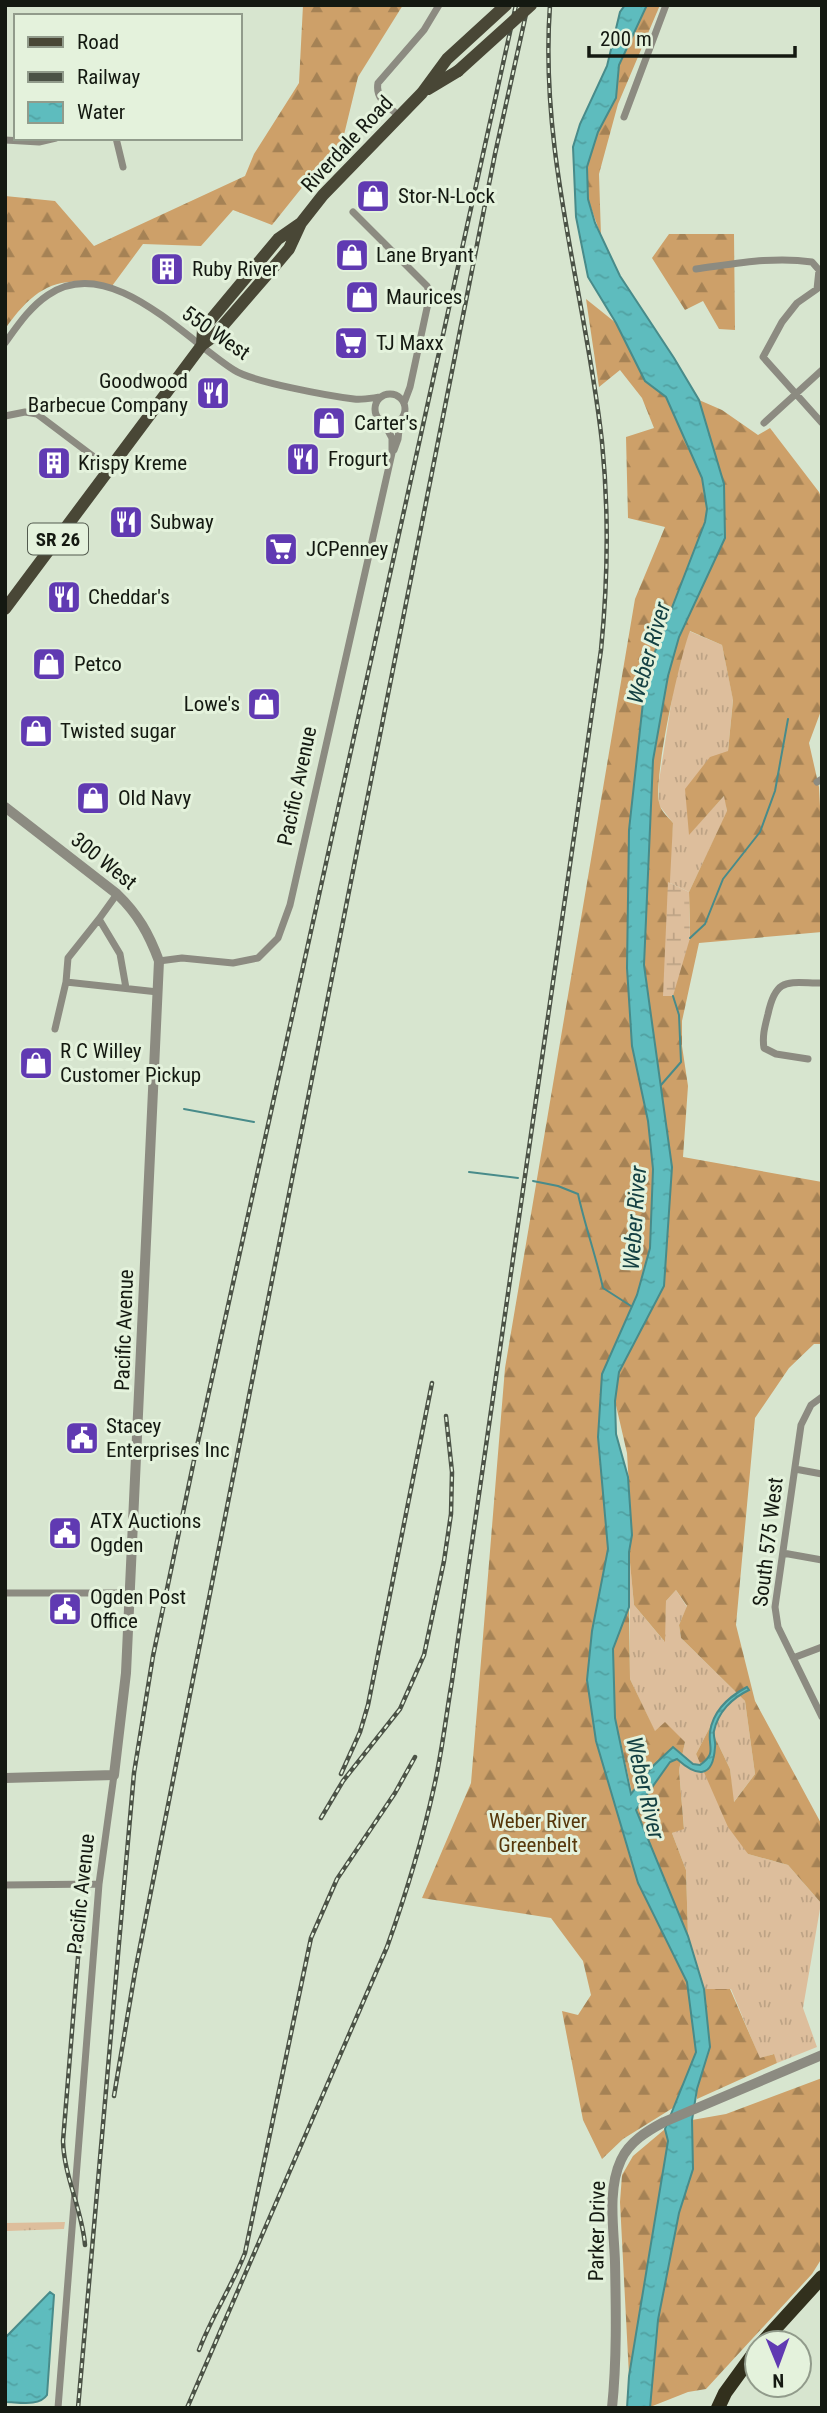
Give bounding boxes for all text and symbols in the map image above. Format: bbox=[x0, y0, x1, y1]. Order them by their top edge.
legend bbox=[14, 14, 242, 140]
scale bar bbox=[589, 14, 796, 58]
text: 200 m bbox=[600, 27, 652, 51]
text: Road bbox=[77, 30, 119, 54]
text: Railway bbox=[77, 65, 140, 89]
street label: Riverdale Road bbox=[296, 91, 398, 197]
text: Water bbox=[77, 100, 125, 124]
shop icon: Stor-N-Lock bbox=[354, 177, 392, 215]
place label: Stor-N-Lock bbox=[398, 184, 495, 208]
shop icon: Lane Bryant bbox=[333, 236, 371, 274]
place label: Lane Bryant bbox=[376, 243, 474, 267]
building icon: Ruby River bbox=[148, 250, 186, 288]
place label: Ruby River bbox=[192, 257, 278, 281]
shop icon: Maurices bbox=[343, 278, 381, 316]
place label: Maurices bbox=[386, 285, 462, 309]
street label: 550 West bbox=[177, 301, 255, 365]
supermarket icon: TJ Maxx bbox=[332, 324, 370, 362]
place label: TJ Maxx bbox=[376, 331, 444, 355]
place label: Goodwood Barbecue Company bbox=[28, 369, 188, 417]
restaurant icon: Goodwood Barbecue Company bbox=[194, 374, 232, 412]
shop icon: Carter's bbox=[310, 404, 348, 442]
place label: Carter's bbox=[354, 411, 418, 435]
restaurant icon: Frogurt bbox=[284, 440, 322, 478]
building icon: Krispy Kreme bbox=[35, 444, 73, 482]
place label: Frogurt bbox=[328, 447, 388, 471]
place label: Krispy Kreme bbox=[78, 451, 187, 475]
restaurant icon: Subway bbox=[107, 503, 145, 541]
place label: Subway bbox=[150, 510, 214, 534]
road number: SR 26 bbox=[28, 524, 88, 554]
supermarket icon: JCPenney bbox=[262, 530, 300, 568]
place label: JCPenney bbox=[306, 537, 388, 561]
restaurant icon: Cheddar's bbox=[45, 578, 83, 616]
place label: Cheddar's bbox=[88, 585, 170, 609]
water label: Weber River bbox=[622, 598, 677, 707]
shop icon: Petco bbox=[30, 645, 68, 683]
place label: Petco bbox=[74, 652, 122, 676]
shop icon: Lowe's bbox=[245, 685, 283, 723]
place label: Lowe's bbox=[184, 692, 240, 716]
shop icon: Twisted sugar bbox=[17, 712, 55, 750]
place label: Twisted sugar bbox=[60, 719, 176, 743]
street label: Pacific Avenue bbox=[273, 724, 321, 848]
shop icon: Old Navy bbox=[74, 779, 112, 817]
place label: Old Navy bbox=[118, 786, 192, 810]
street label: 300 West bbox=[66, 827, 142, 895]
place label: R C Willey Customer Pickup bbox=[60, 1039, 201, 1087]
shop icon: R C Willey Customer Pickup bbox=[17, 1044, 55, 1082]
water label: Weber River bbox=[618, 1164, 652, 1271]
street label: Pacific Avenue bbox=[110, 1269, 138, 1391]
place label: Stacey Enterprises Inc bbox=[106, 1414, 230, 1462]
public building icon: Stacey Enterprises Inc bbox=[63, 1419, 101, 1457]
street label: South 575 West bbox=[748, 1476, 788, 1608]
place label: ATX Auctions Ogden bbox=[90, 1509, 201, 1557]
public building icon: ATX Auctions Ogden bbox=[46, 1514, 84, 1552]
place label: Ogden Post Office bbox=[90, 1585, 186, 1633]
public building icon: Ogden Post Office bbox=[46, 1590, 84, 1628]
water label: Weber River bbox=[620, 1734, 670, 1843]
park label: Weber River Greenbelt bbox=[489, 1809, 587, 1857]
street label: Pacific Avenue bbox=[63, 1832, 99, 1956]
street label: Parker Drive bbox=[584, 2181, 610, 2281]
north arrow bbox=[743, 2329, 813, 2399]
text: N bbox=[772, 2369, 784, 2392]

